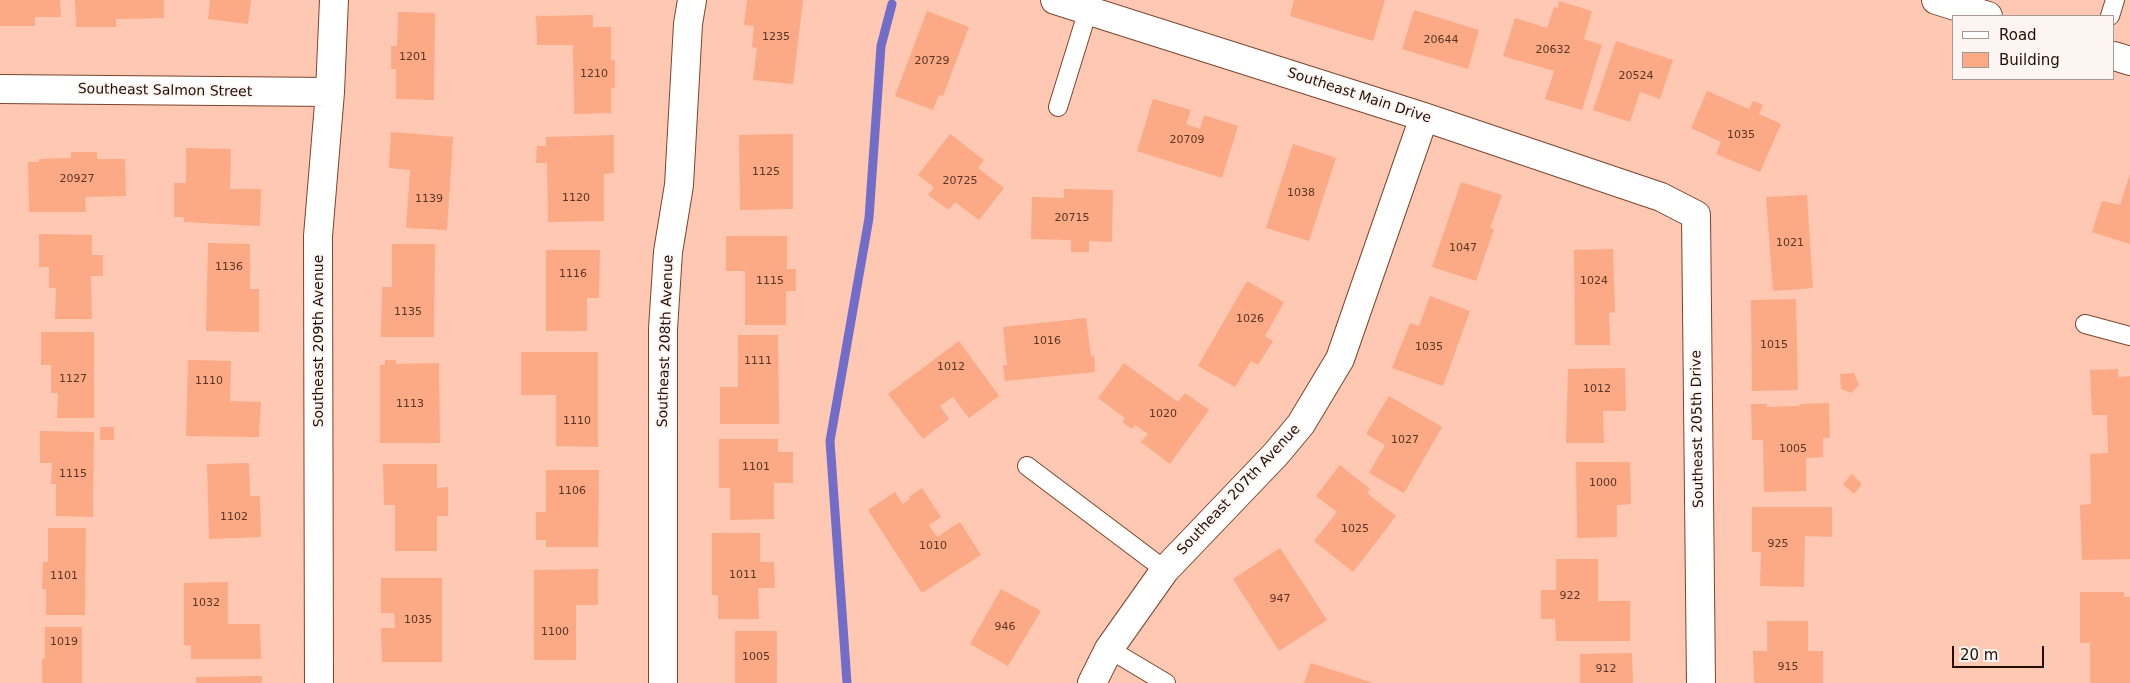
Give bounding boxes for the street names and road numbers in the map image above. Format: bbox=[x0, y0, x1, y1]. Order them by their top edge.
street label: Southeast Main Drive bbox=[1285, 65, 1433, 127]
street label: Southeast Salmon Street bbox=[78, 81, 252, 101]
street label: Southeast 208th Avenue bbox=[655, 254, 677, 428]
street label: Southeast 209th Avenue bbox=[311, 255, 327, 427]
street label: Southeast 205th Drive bbox=[1688, 350, 1708, 508]
street label: Southeast 207th Avenue bbox=[1174, 421, 1304, 559]

